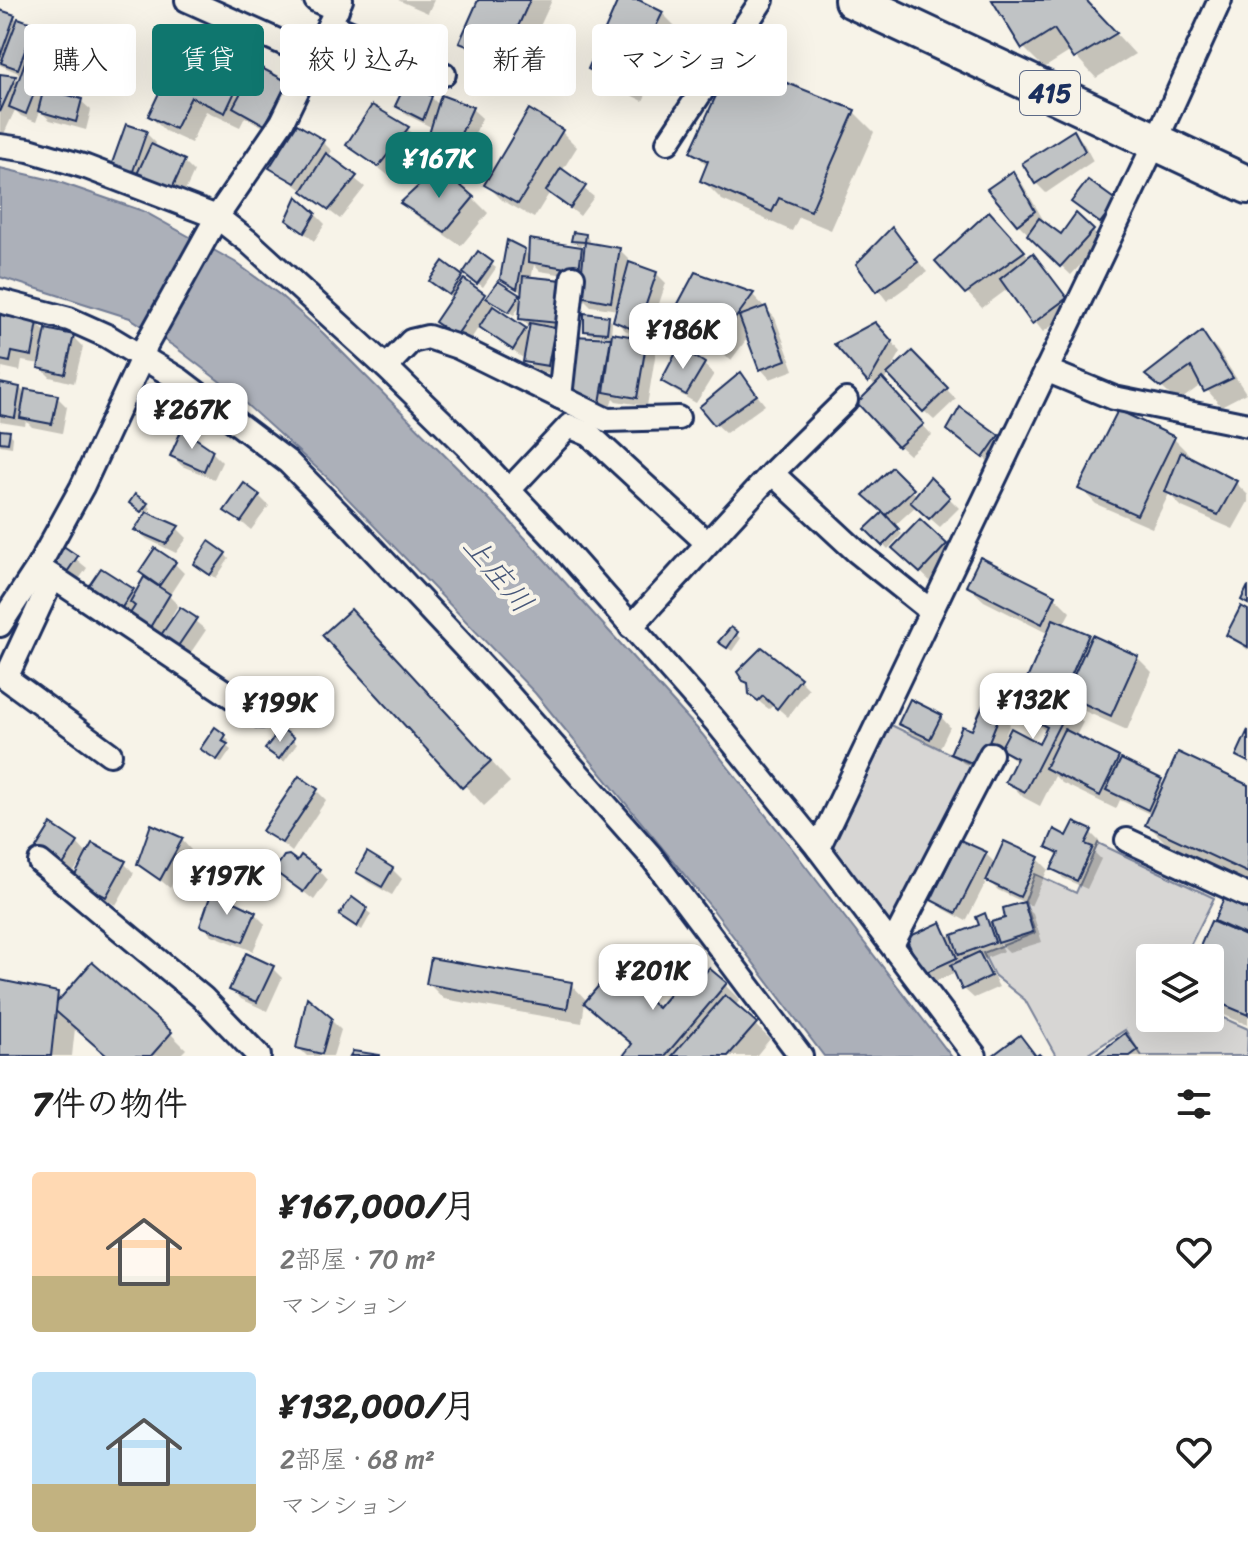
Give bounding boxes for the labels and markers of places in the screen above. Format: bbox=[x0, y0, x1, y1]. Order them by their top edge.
pin: ¥167K bbox=[383, 132, 495, 200]
pin: ¥186K bbox=[627, 303, 739, 371]
pin: ¥267K bbox=[136, 383, 248, 451]
pin: ¥132K bbox=[977, 673, 1089, 741]
pin: ¥199K bbox=[224, 676, 336, 744]
pin: ¥197K bbox=[171, 849, 283, 917]
pin: ¥201K bbox=[597, 944, 709, 1012]

